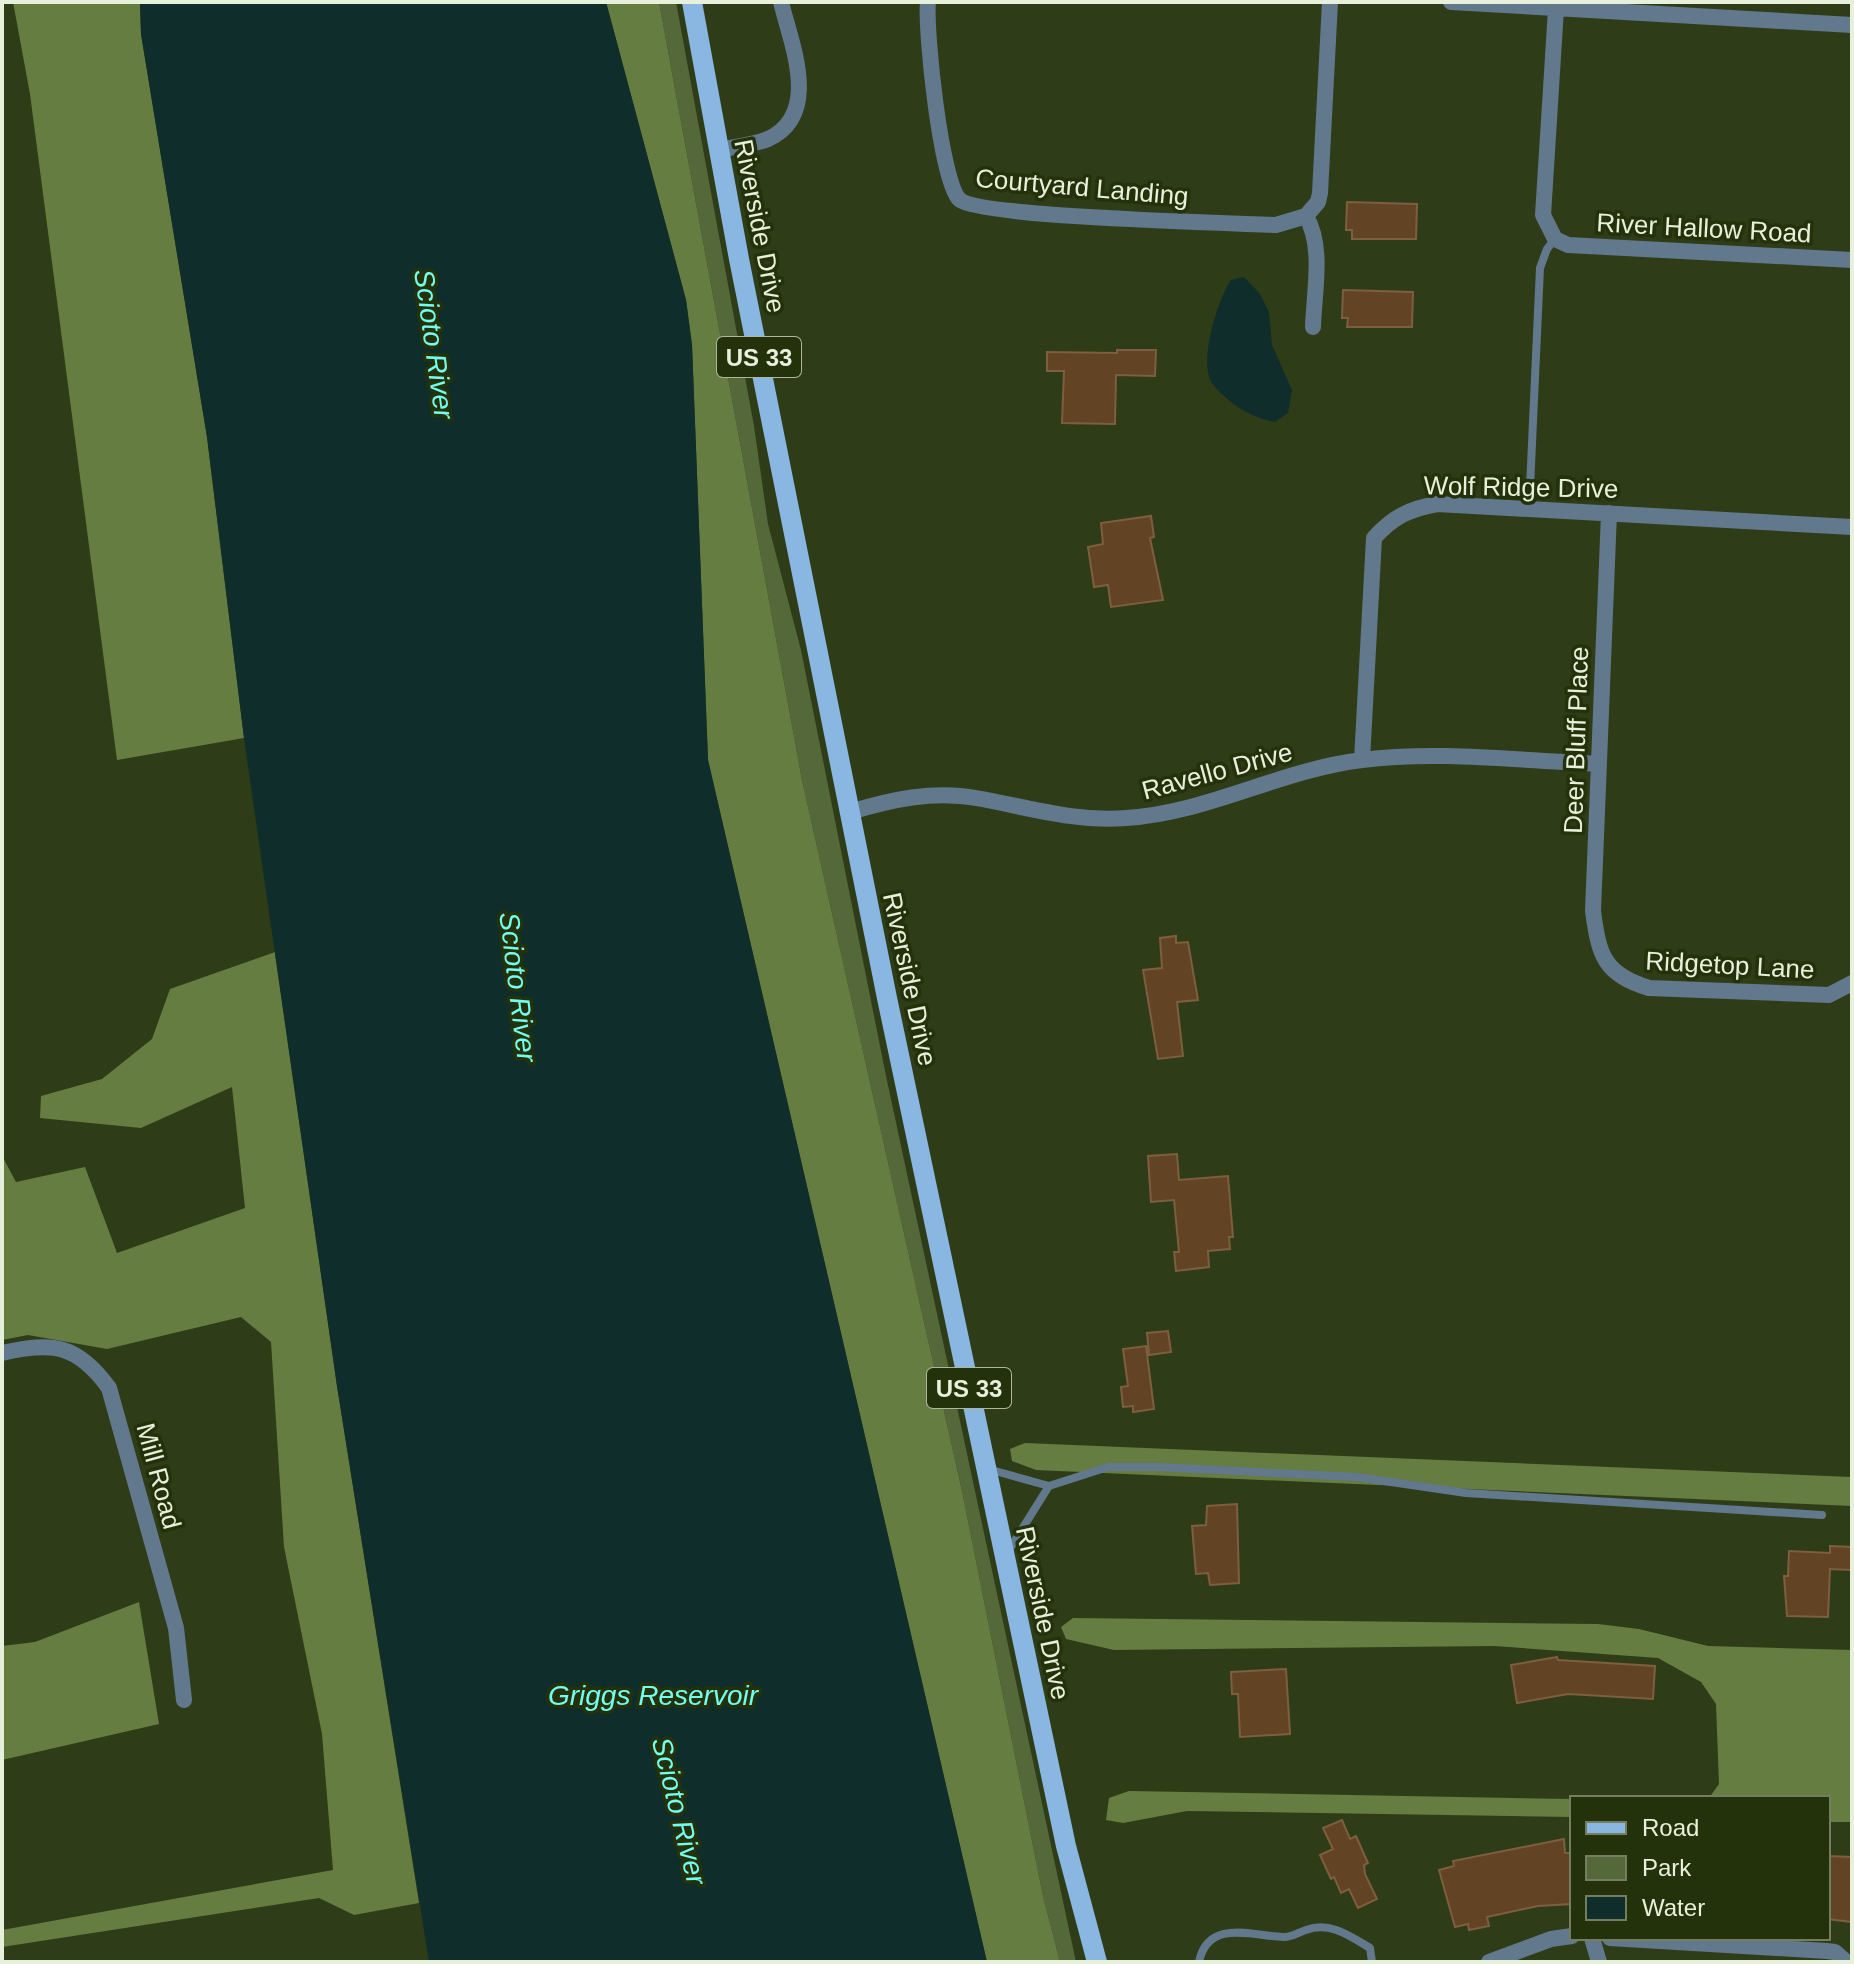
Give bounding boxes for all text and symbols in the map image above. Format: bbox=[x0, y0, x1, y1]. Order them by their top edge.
street label: Riverside Drive bbox=[728, 137, 792, 315]
street label: Courtyard Landing bbox=[974, 163, 1190, 211]
street label: River Hallow Road bbox=[1596, 207, 1812, 249]
water label: Scioto River bbox=[408, 267, 460, 423]
road number: US 33 bbox=[717, 337, 801, 377]
street label: Wolf Ridge Drive bbox=[1423, 470, 1619, 504]
street label: Deer Bluff Place bbox=[1558, 646, 1594, 834]
street label: Ravello Drive bbox=[1138, 737, 1296, 805]
street label: Riverside Drive bbox=[877, 890, 943, 1068]
water label: Scioto River bbox=[493, 910, 543, 1065]
street label: Ridgetop Lane bbox=[1645, 946, 1815, 984]
road number: US 33 bbox=[927, 1368, 1011, 1408]
street label: Mill Road bbox=[130, 1420, 188, 1532]
street label: Riverside Drive bbox=[1010, 1524, 1076, 1702]
water label: Griggs Reservoir bbox=[548, 1680, 760, 1711]
water label: Scioto River bbox=[646, 1734, 713, 1890]
legend bbox=[1570, 1796, 1830, 1940]
text: Road bbox=[1642, 1814, 1699, 1841]
text: Park bbox=[1642, 1854, 1692, 1881]
text: Water bbox=[1642, 1894, 1705, 1921]

